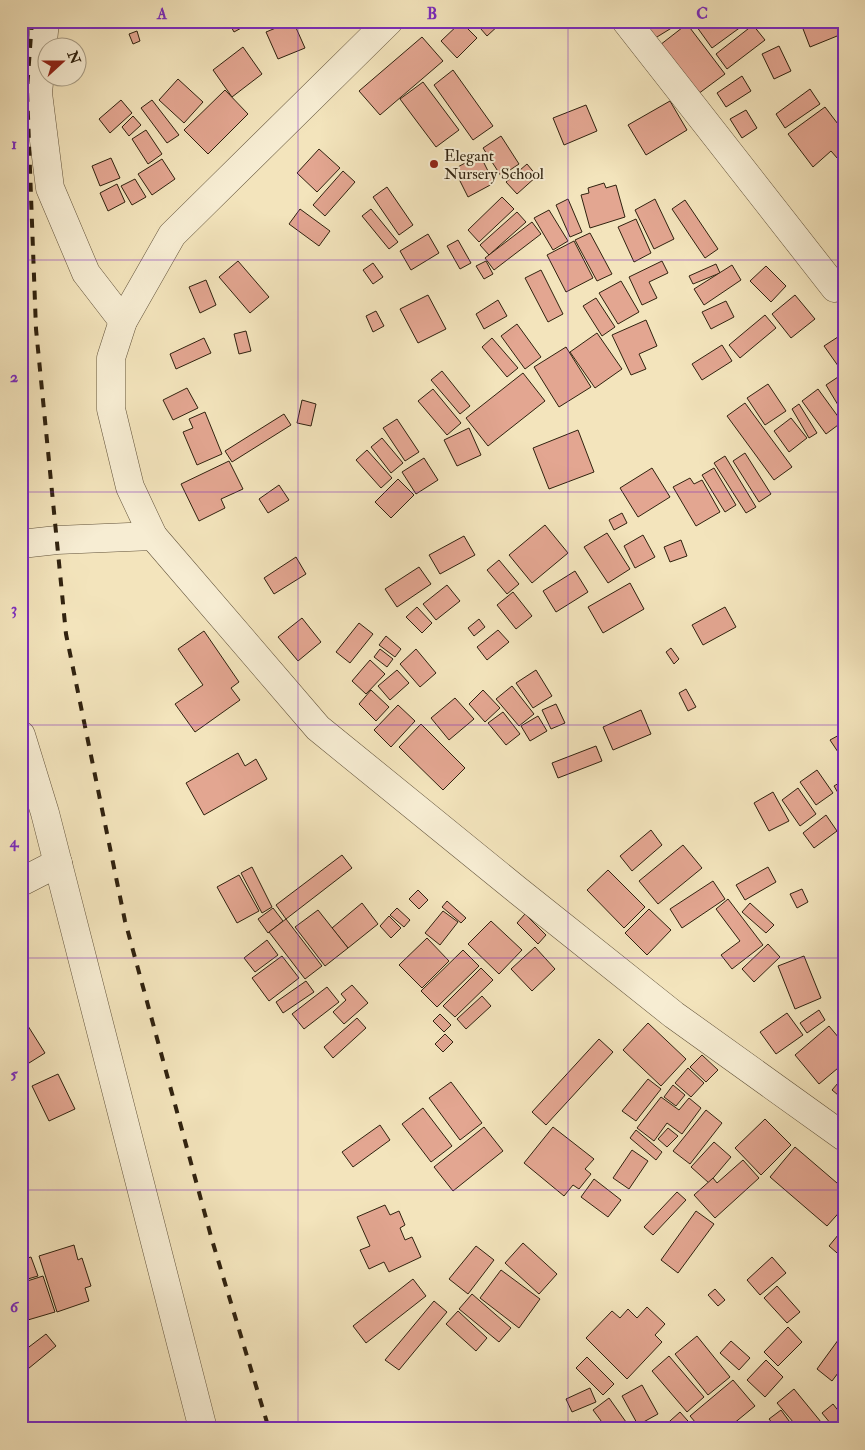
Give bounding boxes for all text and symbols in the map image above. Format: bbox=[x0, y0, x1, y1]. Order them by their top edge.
text: A bbox=[156, 4, 168, 24]
text: B bbox=[427, 4, 437, 24]
text: C bbox=[696, 4, 708, 24]
north arrow bbox=[38, 38, 88, 88]
text: N bbox=[63, 48, 84, 67]
text: 1 bbox=[11, 134, 17, 154]
place label: Elegant Nursery School bbox=[444, 146, 544, 184]
marker: Elegant Nursery School bbox=[428, 158, 440, 170]
text: 2 bbox=[10, 367, 18, 387]
text: 3 bbox=[11, 599, 17, 619]
text: 4 bbox=[9, 832, 20, 852]
text: 5 bbox=[10, 1064, 18, 1084]
text: 6 bbox=[10, 1297, 20, 1317]

